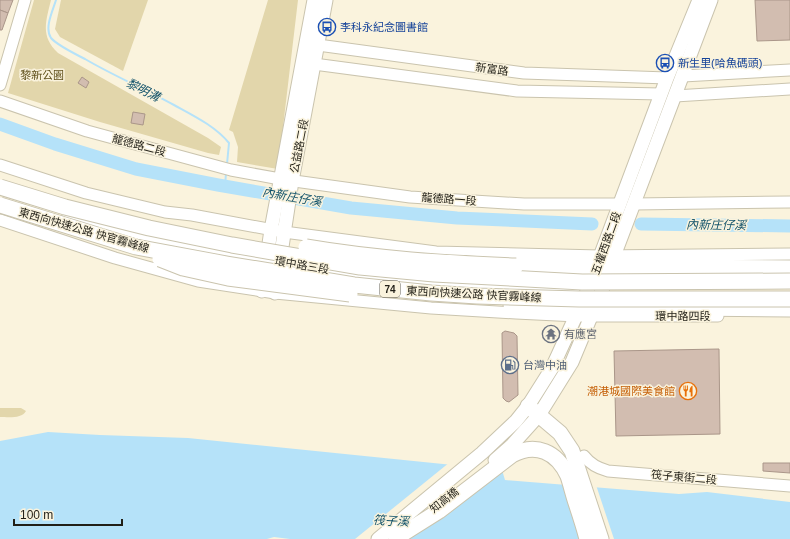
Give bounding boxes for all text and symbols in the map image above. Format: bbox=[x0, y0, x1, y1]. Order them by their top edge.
bus stop icon: 李科永紀念圖書館 bbox=[317, 17, 337, 37]
place label: 李科永紀念圖書館 bbox=[340, 21, 428, 33]
bus stop icon: 新生里(哈魚碼頭) bbox=[655, 53, 675, 73]
place label: 新生里(哈魚碼頭) bbox=[678, 57, 762, 69]
street label: 新富路 bbox=[475, 61, 509, 77]
park label: 黎新公園 bbox=[20, 69, 64, 81]
water label: 黎明溝 bbox=[124, 76, 164, 105]
street label: 公益路二段 bbox=[288, 118, 310, 174]
street label: 龍德路二段 bbox=[111, 132, 167, 158]
water label: 內新庄仔溪 bbox=[261, 185, 325, 209]
street label: 龍德路一段 bbox=[421, 191, 477, 207]
street label: 東西向快速公路 快官霧峰線 bbox=[17, 206, 151, 254]
street label: 五權西路二段 bbox=[589, 210, 623, 276]
water label: 內新庄仔溪 bbox=[686, 217, 748, 233]
street label: 環中路三段 bbox=[274, 254, 330, 276]
road number: 74 bbox=[380, 281, 400, 297]
street label: 東西向快速公路 快官霧峰線 bbox=[406, 284, 542, 304]
street label: 環中路四段 bbox=[656, 310, 711, 322]
temple icon: 有應宮 bbox=[541, 324, 561, 344]
place label: 有應宮 bbox=[564, 328, 597, 340]
fuel station icon: 台灣中油 bbox=[500, 355, 520, 375]
place label: 台灣中油 bbox=[523, 359, 567, 371]
restaurant icon: 潮港城國際美食館 bbox=[678, 381, 698, 401]
place label: 潮港城國際美食館 bbox=[587, 385, 675, 397]
street label: 筏子東街二段 bbox=[651, 468, 717, 486]
street label: 知高橋 bbox=[427, 485, 461, 515]
scale bar bbox=[14, 501, 122, 527]
text: 100 m bbox=[20, 508, 53, 522]
water label: 筏子溪 bbox=[373, 513, 411, 529]

